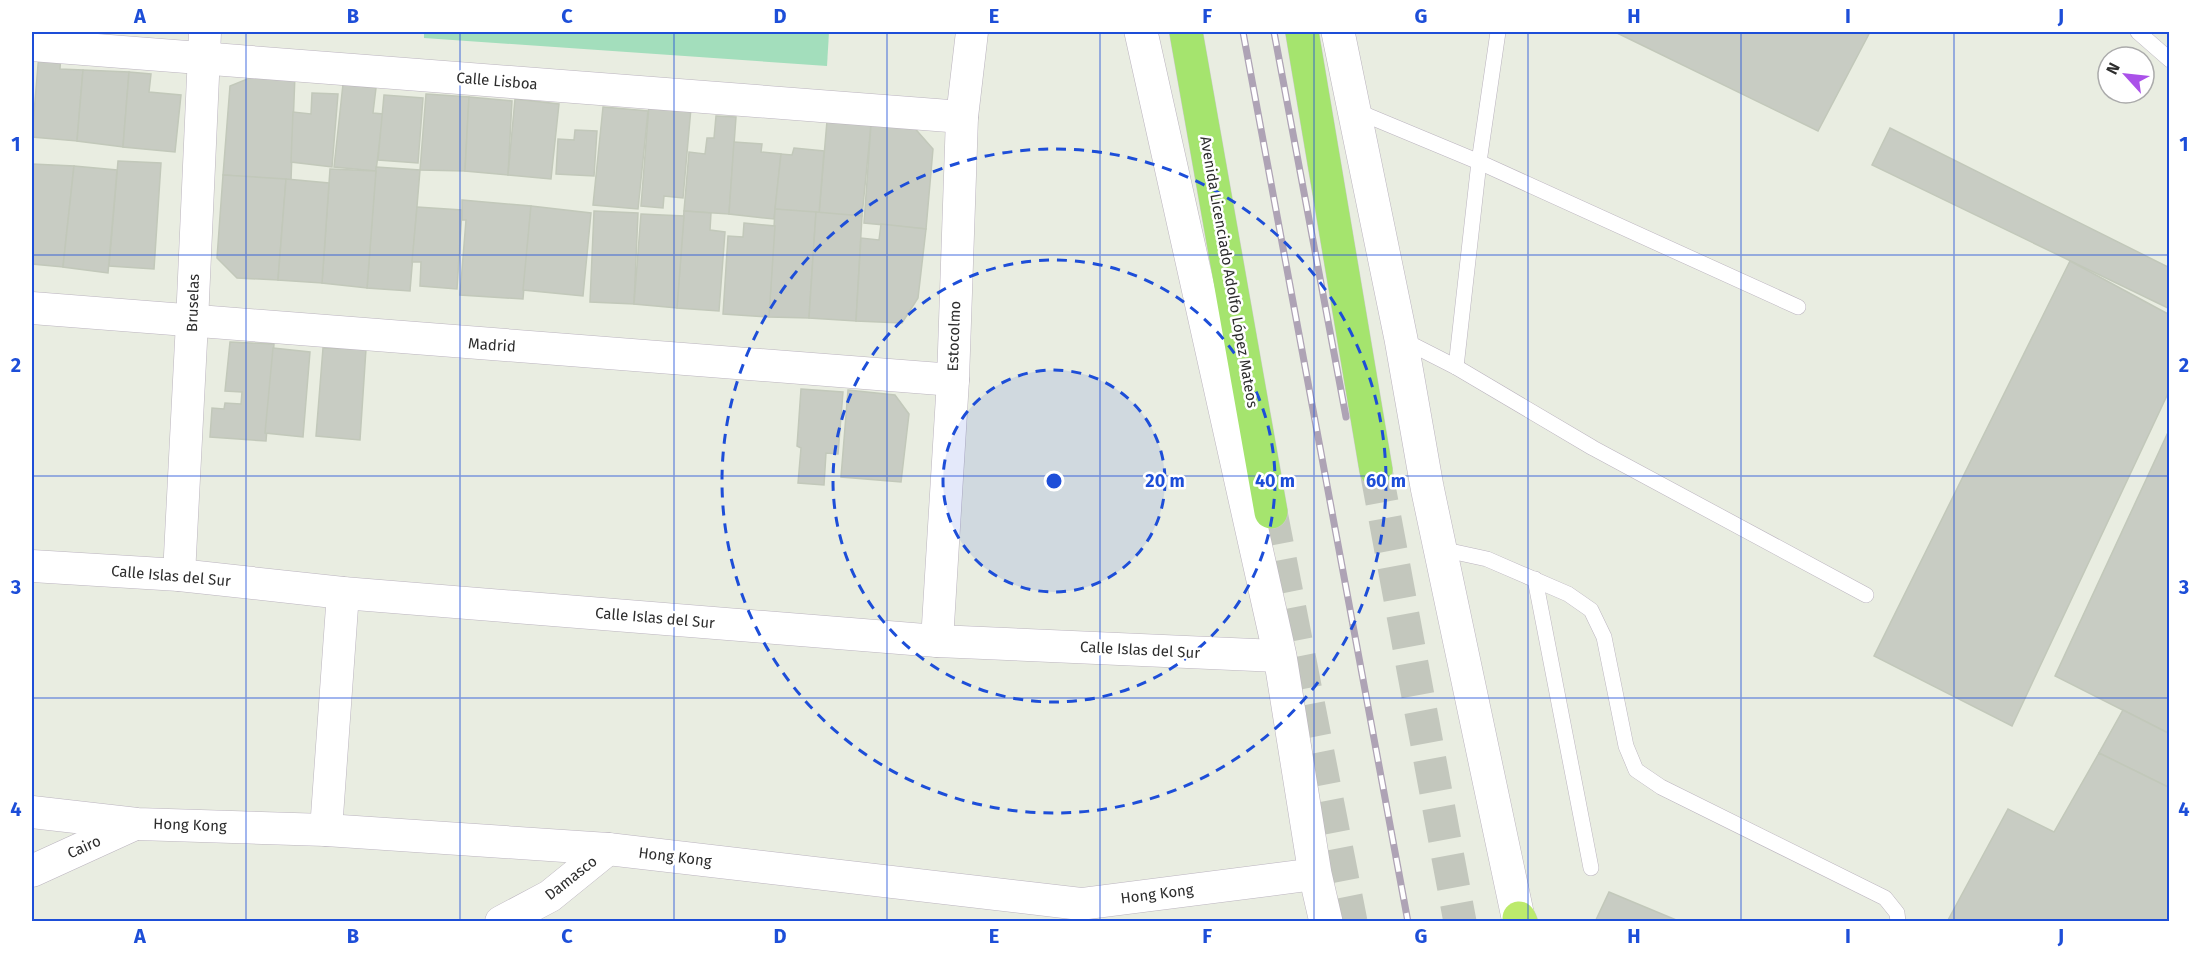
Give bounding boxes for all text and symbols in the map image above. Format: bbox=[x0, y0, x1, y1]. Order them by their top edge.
text: A bbox=[133, 4, 147, 28]
text: B bbox=[347, 4, 359, 28]
text: C bbox=[561, 4, 573, 28]
text: D bbox=[773, 4, 787, 28]
text: E bbox=[989, 4, 999, 28]
text: F bbox=[1202, 4, 1212, 28]
text: G bbox=[1415, 4, 1427, 28]
text: H bbox=[1627, 4, 1641, 28]
text: I bbox=[1845, 4, 1851, 28]
text: J bbox=[2057, 4, 2064, 28]
north arrow bbox=[2096, 45, 2156, 105]
text: N bbox=[2102, 59, 2124, 77]
street label: Calle Lisboa bbox=[456, 68, 538, 94]
text: 1 bbox=[11, 132, 21, 156]
text: 1 bbox=[2179, 132, 2189, 156]
street label: Avenida Licenciado Adolfo López Mateos bbox=[1196, 135, 1262, 409]
street label: Bruselas bbox=[183, 274, 203, 332]
street label: Estocolmo bbox=[944, 300, 964, 372]
street label: Madrid bbox=[468, 334, 516, 356]
text: 2 bbox=[11, 353, 21, 377]
text: 2 bbox=[2179, 353, 2189, 377]
text: 20 m bbox=[1145, 470, 1185, 492]
text: 40 m bbox=[1255, 470, 1295, 492]
text: 60 m bbox=[1366, 470, 1406, 492]
centre of rings bbox=[1044, 471, 1064, 491]
street label: Calle Islas del Sur bbox=[110, 562, 232, 590]
text: 3 bbox=[10, 575, 21, 599]
text: 3 bbox=[2178, 575, 2189, 599]
street label: Calle Islas del Sur bbox=[594, 604, 716, 632]
street label: Calle Islas del Sur bbox=[1080, 638, 1201, 662]
text: 4 bbox=[10, 797, 22, 821]
text: 4 bbox=[2178, 797, 2190, 821]
street label: Hong Kong bbox=[153, 815, 227, 835]
street label: Cairo bbox=[64, 832, 104, 862]
street label: Hong Kong bbox=[637, 844, 713, 870]
street label: Damasco bbox=[541, 852, 601, 904]
street label: Hong Kong bbox=[1119, 881, 1195, 907]
text: A bbox=[133, 924, 147, 948]
text: B bbox=[347, 924, 359, 948]
text: C bbox=[561, 924, 573, 948]
text: D bbox=[773, 924, 787, 948]
text: E bbox=[989, 924, 999, 948]
text: F bbox=[1202, 924, 1212, 948]
text: G bbox=[1415, 924, 1427, 948]
text: H bbox=[1627, 924, 1641, 948]
text: I bbox=[1845, 924, 1851, 948]
text: J bbox=[2057, 924, 2064, 948]

